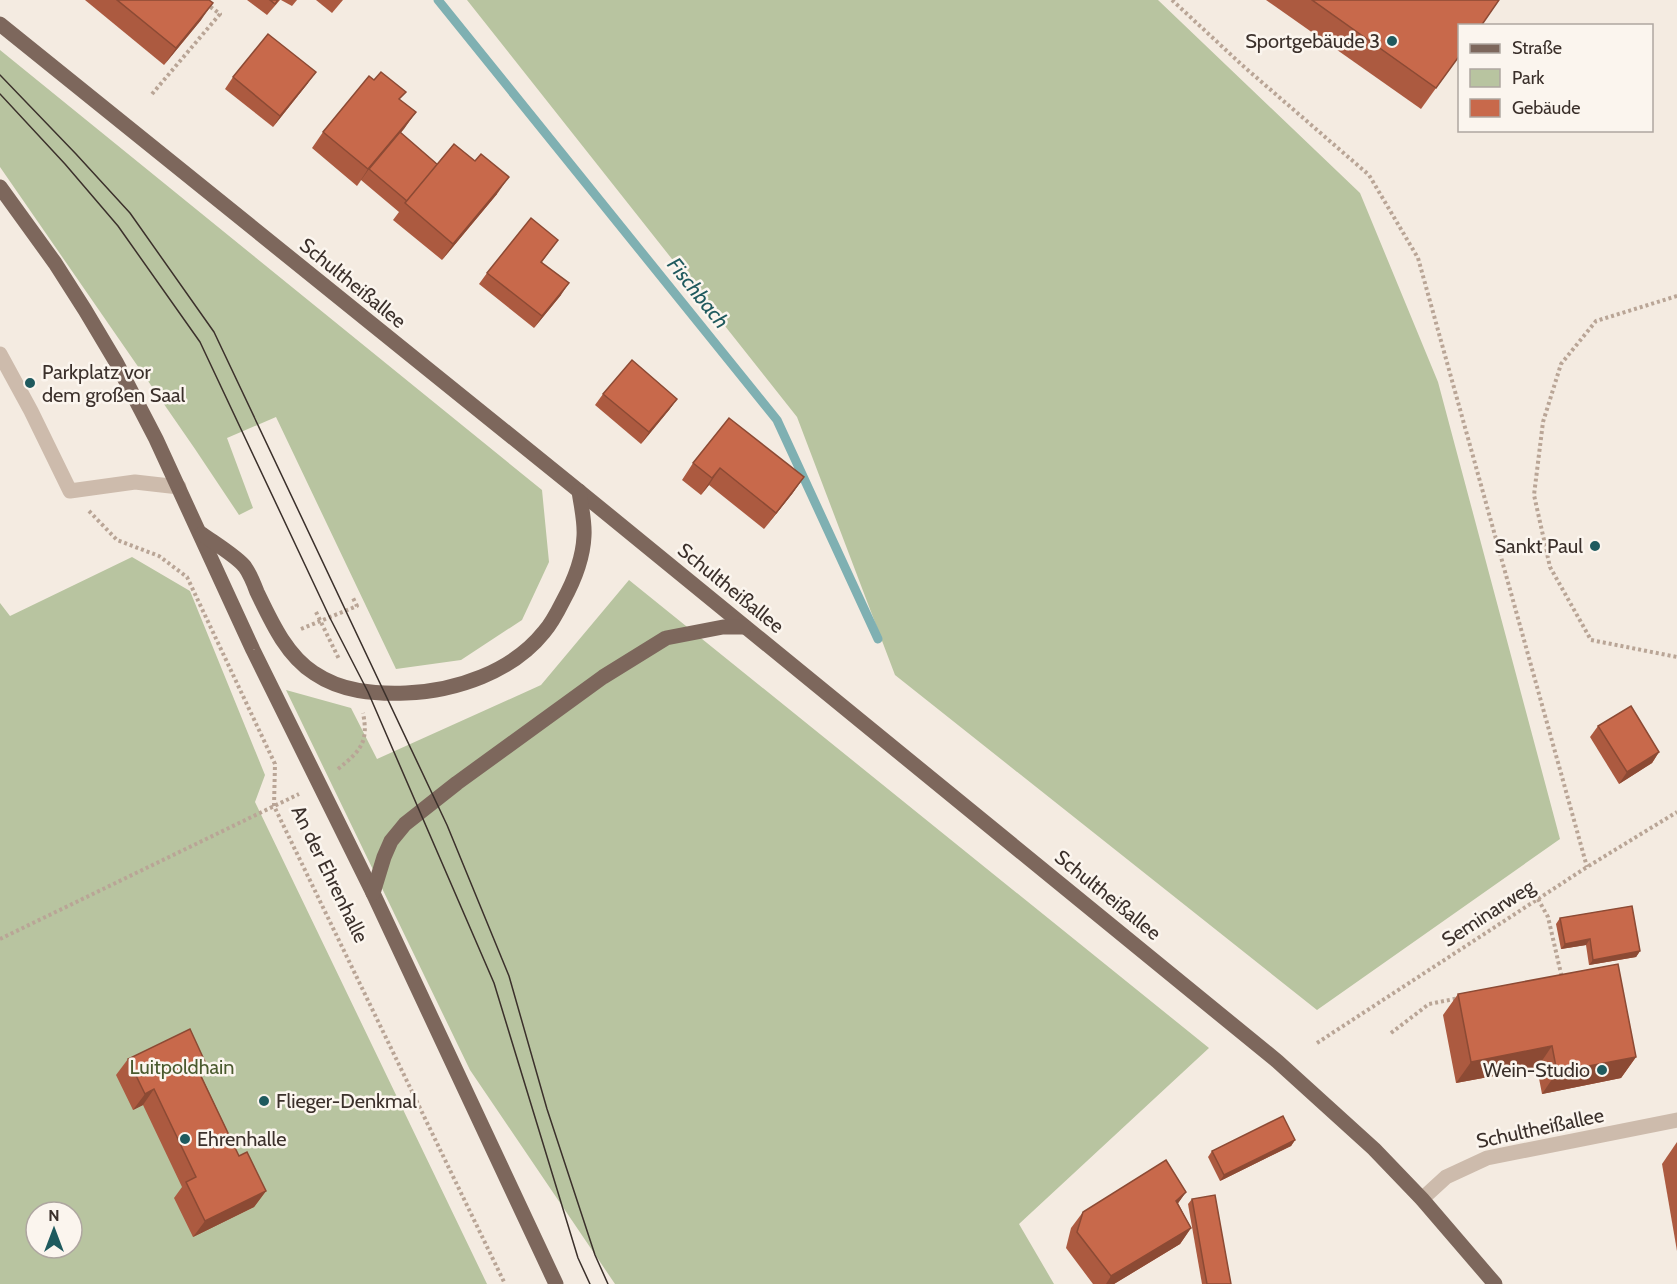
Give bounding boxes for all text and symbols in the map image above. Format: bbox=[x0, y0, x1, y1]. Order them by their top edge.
legend bbox=[1458, 24, 1653, 132]
place label: Sportgebäude 3 bbox=[1245, 29, 1380, 53]
marker: Sportgebäude 3 bbox=[1385, 34, 1399, 48]
text: Straße bbox=[1512, 37, 1562, 59]
text: Park bbox=[1512, 67, 1545, 89]
text: Gebäude bbox=[1512, 97, 1581, 119]
street label: Schultheißallee bbox=[295, 233, 411, 333]
water label: Fischbach bbox=[662, 252, 734, 333]
place label: Parkplatz vor dem großen Saal bbox=[42, 360, 186, 407]
marker: Parkplatz vor dem großen Saal bbox=[23, 376, 37, 390]
place label: Sankt Paul bbox=[1494, 534, 1583, 558]
street label: Schultheißallee bbox=[673, 538, 789, 638]
marker: Sankt Paul bbox=[1588, 539, 1602, 553]
street label: An der Ehrenhalle bbox=[286, 802, 374, 946]
street label: Schultheißallee bbox=[1050, 845, 1166, 945]
street label: Seminarweg bbox=[1437, 874, 1540, 952]
park label: Luitpoldhain bbox=[129, 1055, 235, 1079]
place label: Wein-Studio bbox=[1483, 1058, 1590, 1082]
marker: Wein-Studio bbox=[1595, 1063, 1609, 1077]
place label: Flieger-Denkmal bbox=[276, 1089, 417, 1113]
marker: Flieger-Denkmal bbox=[257, 1094, 271, 1108]
street label: Schultheißallee bbox=[1474, 1103, 1606, 1153]
place label: Ehrenhalle bbox=[197, 1127, 286, 1151]
marker: Ehrenhalle bbox=[178, 1132, 192, 1146]
north arrow bbox=[24, 1200, 84, 1260]
text: N bbox=[48, 1206, 60, 1225]

